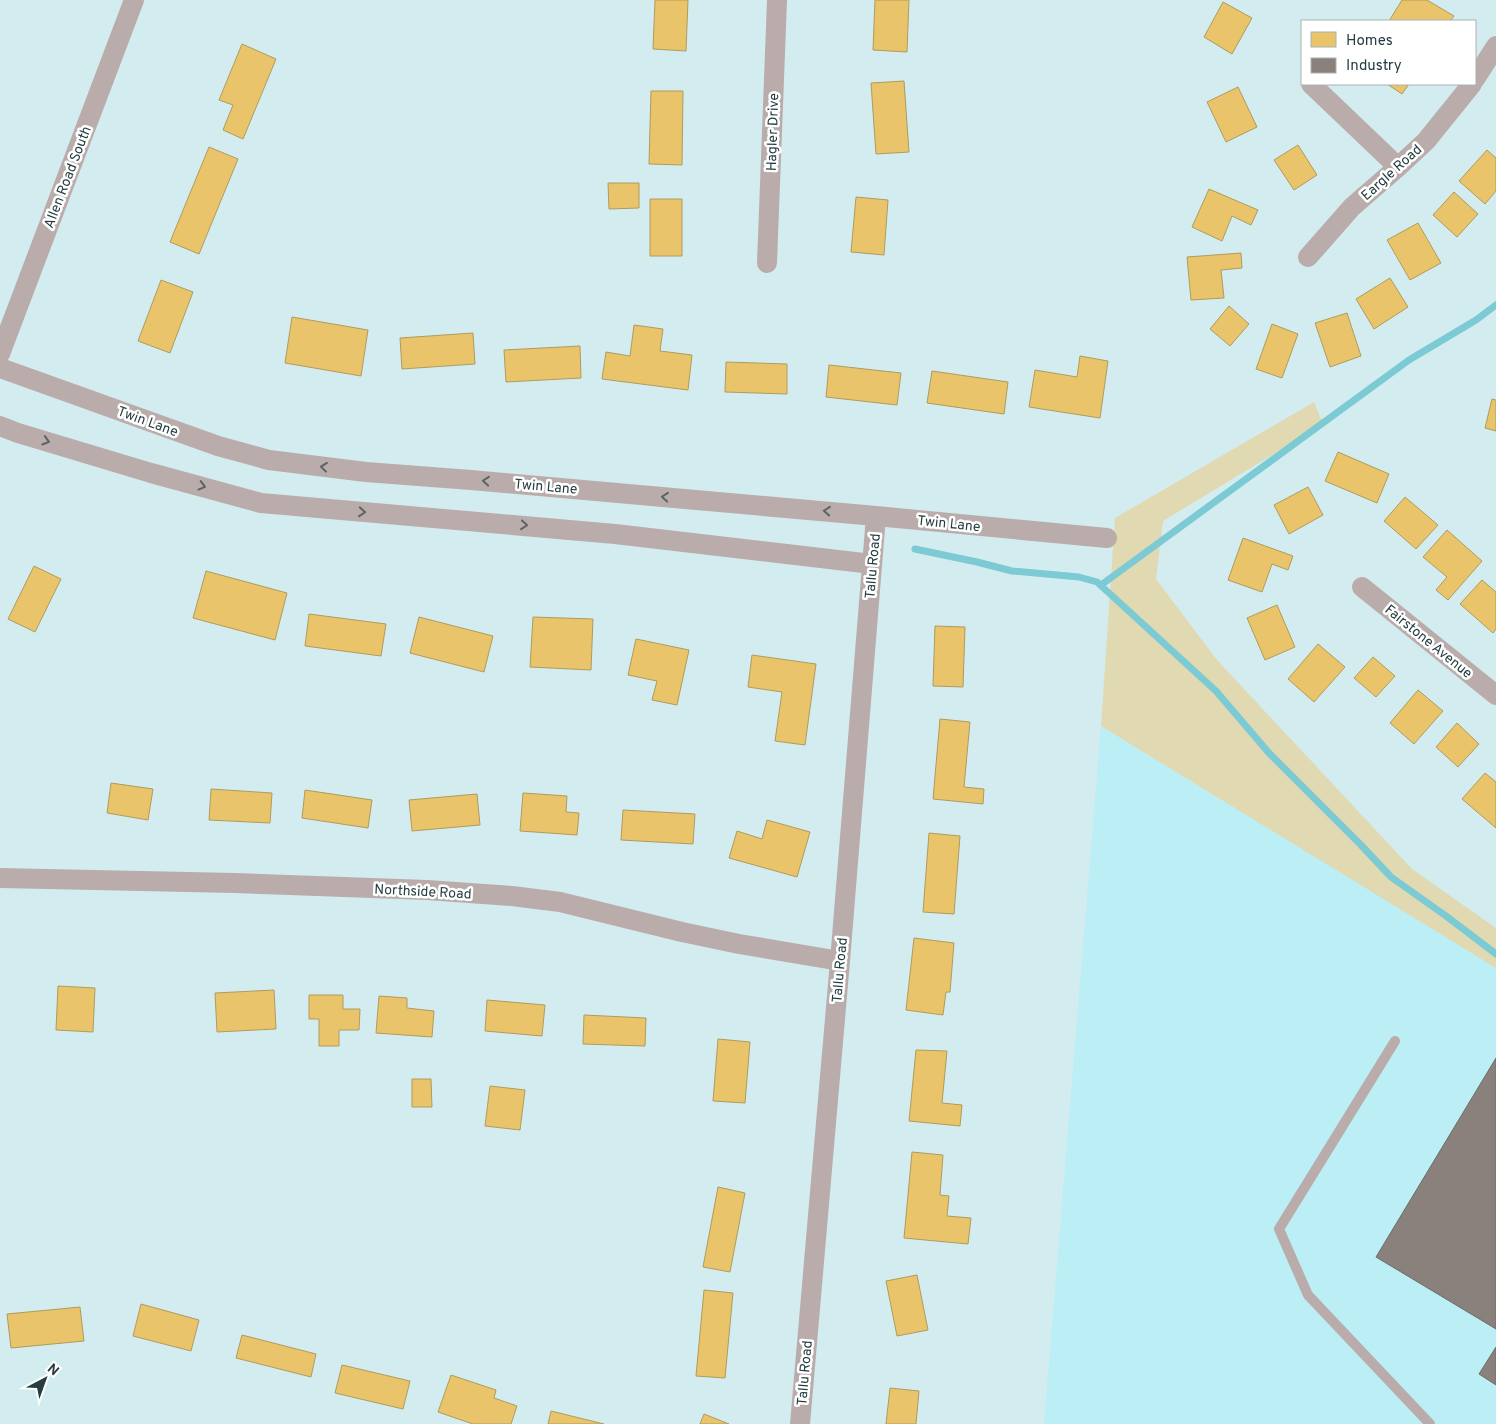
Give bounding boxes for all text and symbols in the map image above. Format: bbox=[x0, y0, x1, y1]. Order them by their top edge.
legend bbox=[1301, 20, 1476, 85]
text: Homes bbox=[1346, 32, 1393, 51]
text: Industry bbox=[1346, 57, 1402, 76]
street label: Hagler Drive bbox=[764, 93, 783, 171]
street label: Allen Road South bbox=[41, 124, 96, 231]
street label: Eargle Road bbox=[1358, 141, 1426, 205]
street label: Twin Lane bbox=[115, 404, 180, 441]
one-way arrow bbox=[42, 436, 50, 446]
one-way arrow bbox=[320, 462, 328, 473]
one-way arrow bbox=[482, 476, 490, 487]
street label: Twin Lane bbox=[514, 476, 578, 499]
one-way arrow bbox=[198, 480, 207, 491]
one-way arrow bbox=[661, 492, 669, 503]
one-way arrow bbox=[823, 506, 831, 517]
one-way arrow bbox=[358, 507, 366, 518]
street label: Twin Lane bbox=[916, 513, 981, 536]
one-way arrow bbox=[520, 520, 528, 531]
street label: Tallu Road bbox=[862, 533, 885, 600]
street label: Fairstone Avenue bbox=[1381, 602, 1475, 683]
street label: Northside Road bbox=[374, 881, 472, 904]
street label: Tallu Road bbox=[829, 937, 852, 1004]
street label: Tallu Road bbox=[794, 1340, 817, 1407]
north arrow bbox=[20, 1354, 70, 1404]
text: N bbox=[43, 1361, 62, 1380]

